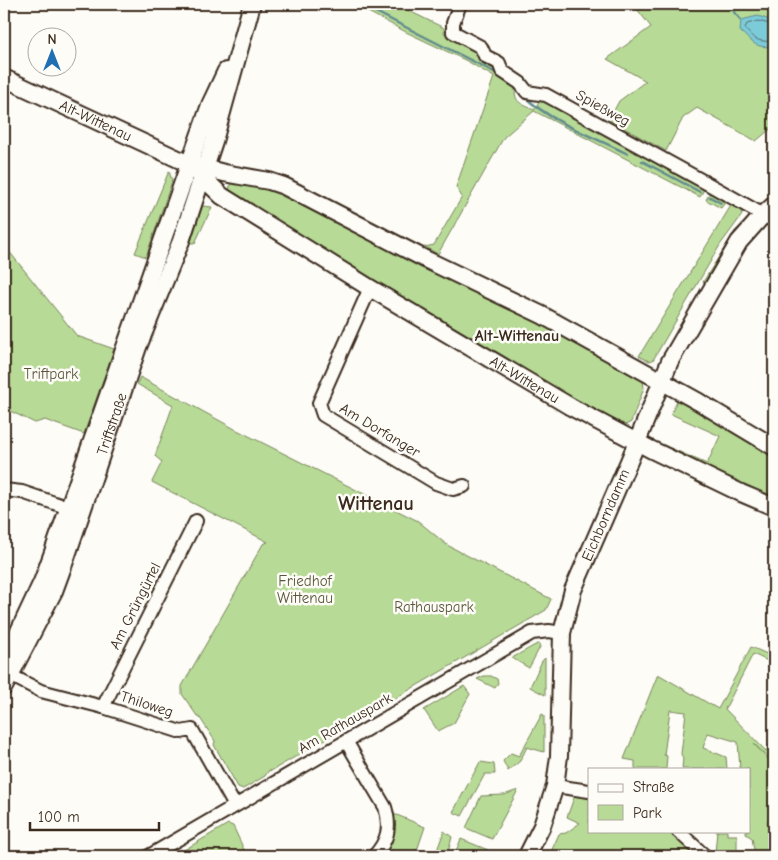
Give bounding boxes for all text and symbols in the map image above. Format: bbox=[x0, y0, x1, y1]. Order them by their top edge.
north arrow bbox=[28, 28, 78, 78]
text: N bbox=[47, 31, 57, 48]
street label: Spießweg bbox=[573, 86, 633, 130]
street label: Alt-Wittenau bbox=[57, 96, 135, 145]
district label: Alt-Wittenau bbox=[475, 327, 559, 345]
street label: Alt-Wittenau bbox=[487, 352, 563, 407]
park label: Triftpark bbox=[24, 365, 79, 383]
street label: Triftstraße bbox=[93, 390, 131, 458]
street label: Am Dorfanger bbox=[336, 399, 424, 461]
street label: Eichborndamm bbox=[578, 466, 634, 564]
district label: Wittenau bbox=[338, 492, 414, 515]
street label: Am Grüngürtel bbox=[105, 560, 165, 652]
park label: Friedhof Wittenau bbox=[277, 572, 333, 607]
park label: Rathauspark bbox=[394, 598, 474, 616]
street label: Thiloweg bbox=[118, 687, 176, 721]
street label: Am Rathauspark bbox=[295, 688, 396, 757]
legend bbox=[588, 768, 750, 832]
text: Straße bbox=[633, 778, 675, 796]
scale bar bbox=[30, 800, 159, 832]
text: Park bbox=[633, 804, 662, 822]
text: 100 m bbox=[38, 808, 80, 826]

